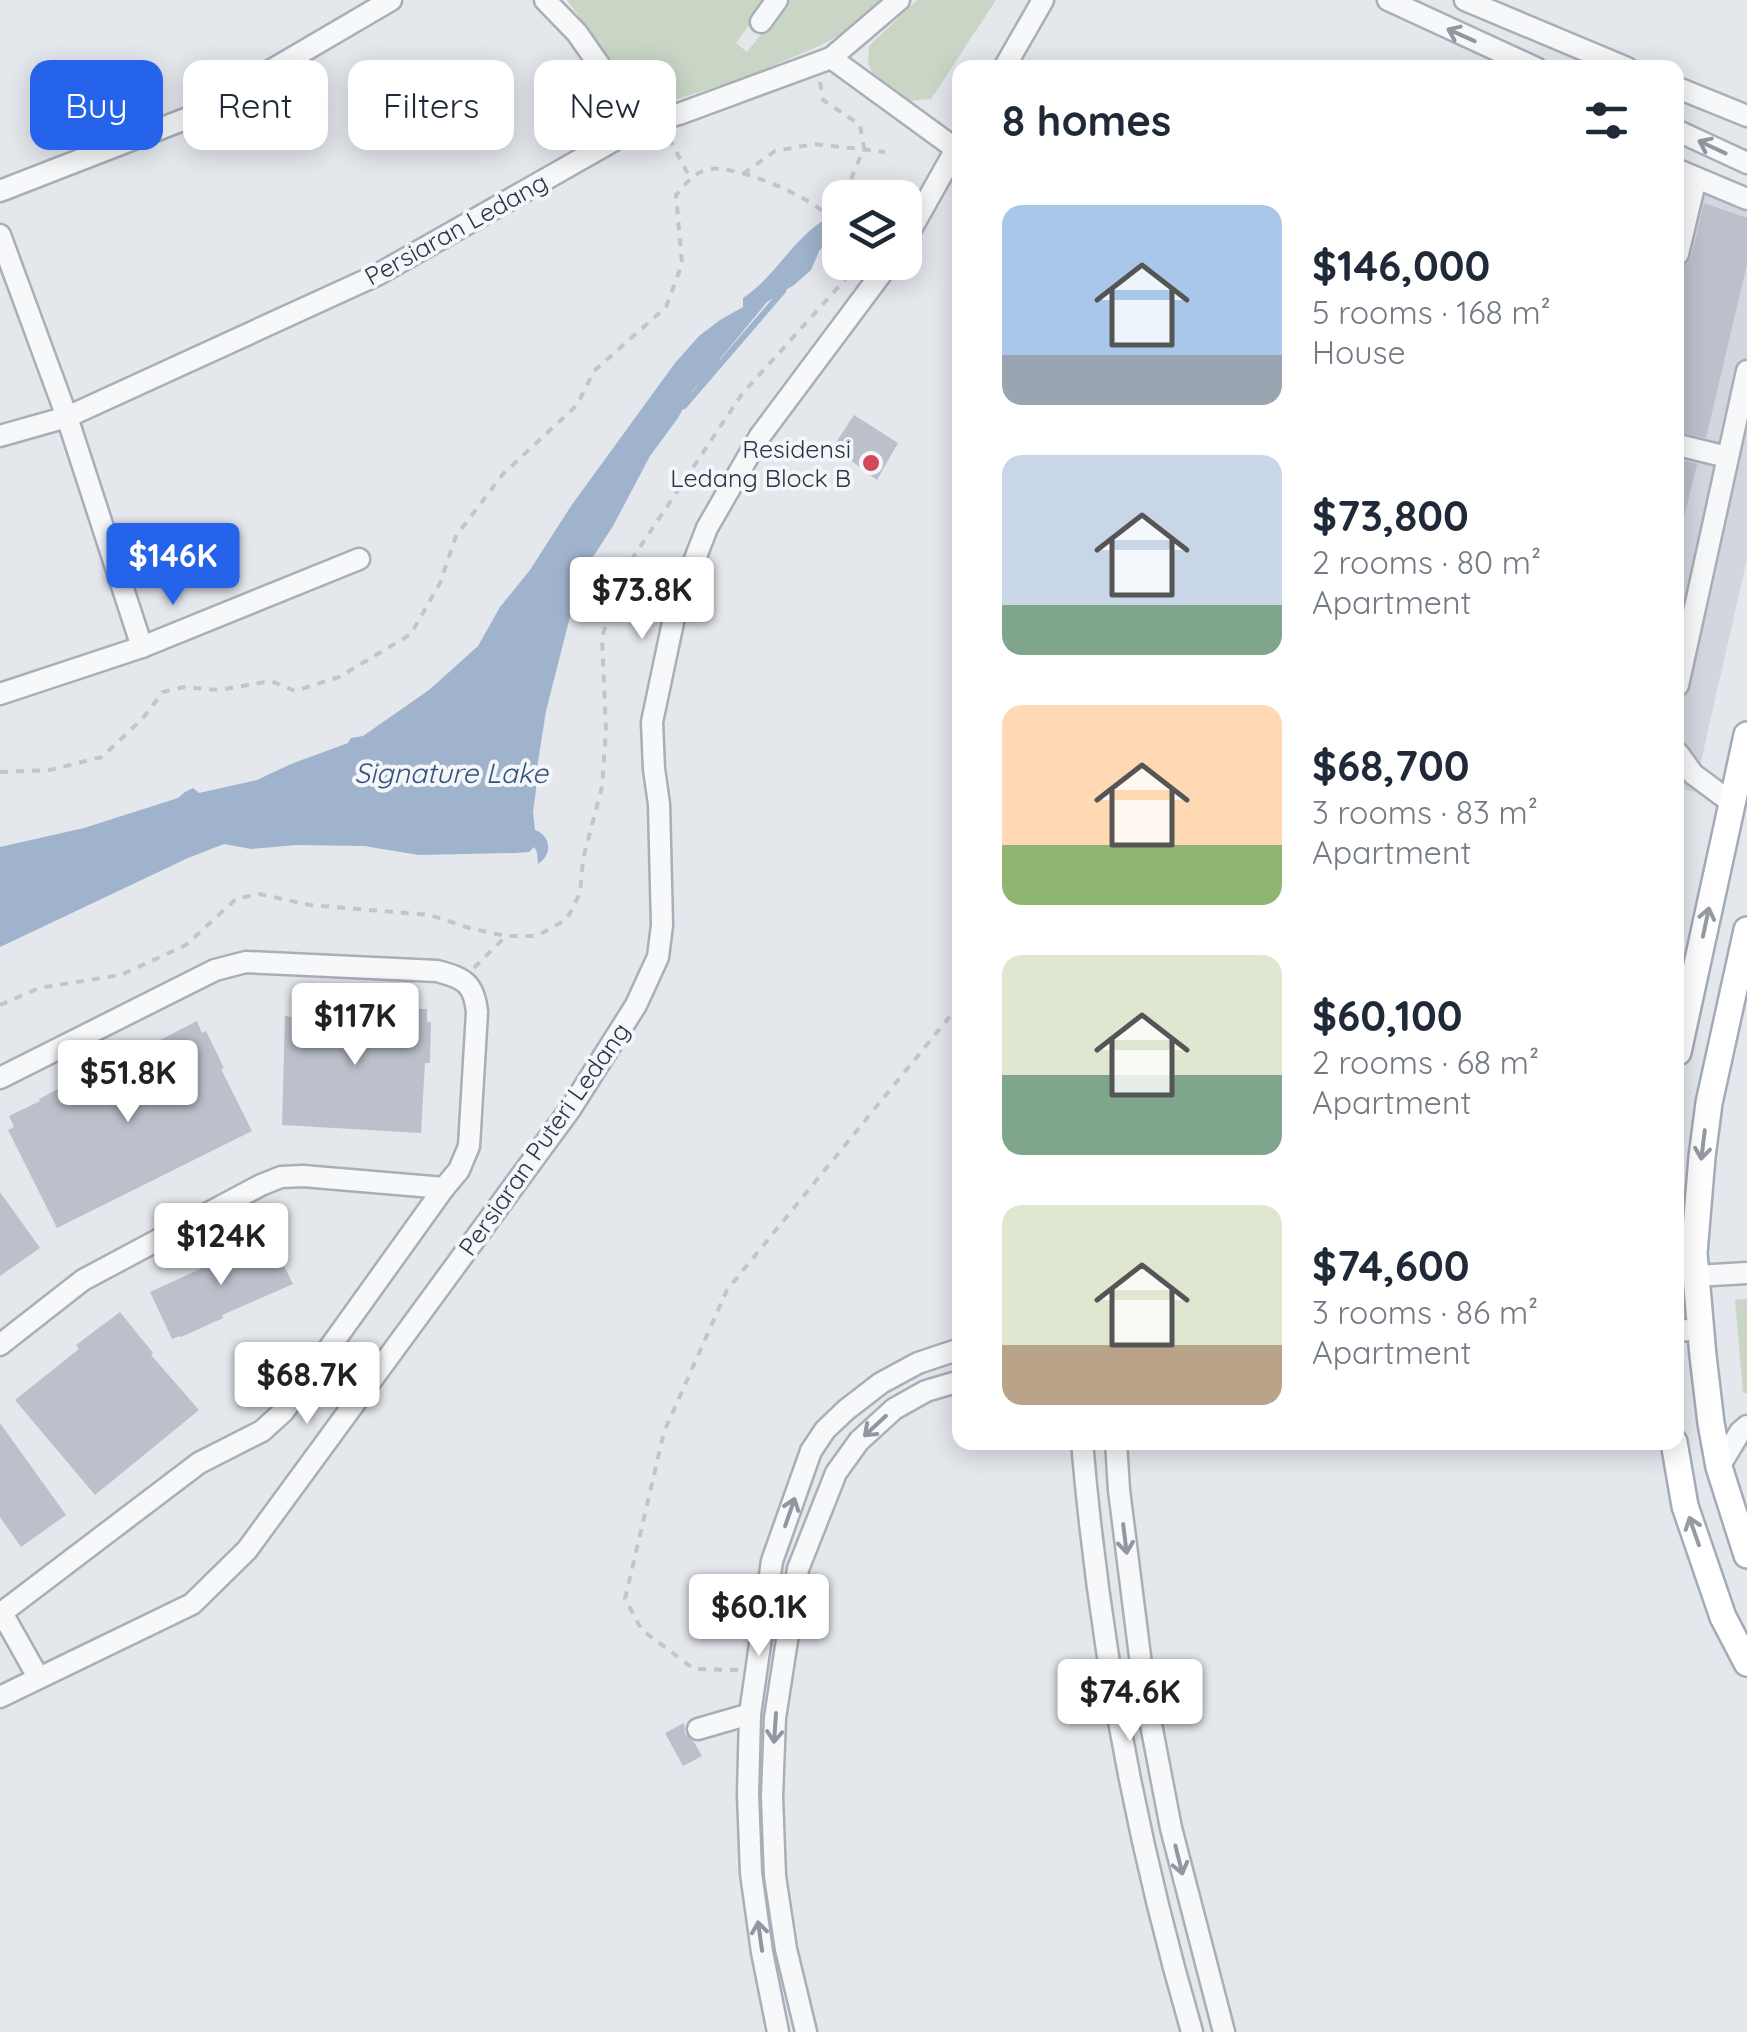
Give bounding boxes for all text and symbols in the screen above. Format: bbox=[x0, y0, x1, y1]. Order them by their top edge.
one-way arrow bbox=[1446, 25, 1477, 43]
chip: Buy bbox=[30, 60, 163, 150]
chip: Rent bbox=[183, 60, 328, 150]
chip: Filters bbox=[348, 60, 514, 150]
chip: New bbox=[534, 60, 676, 150]
icon: filters bbox=[1579, 93, 1634, 148]
text: 8 homes bbox=[1002, 94, 1171, 147]
one-way arrow bbox=[1697, 137, 1728, 155]
street label: Persiaran Ledang bbox=[359, 166, 553, 292]
map controls bbox=[822, 180, 922, 280]
button: layers bbox=[822, 180, 922, 280]
text: $146,000 bbox=[1312, 239, 1490, 292]
icon: home bbox=[1082, 245, 1202, 365]
text: 5 rooms · 168 m² bbox=[1312, 292, 1551, 332]
text: House bbox=[1312, 332, 1406, 372]
place label: Residensi Ledang Block B bbox=[670, 433, 851, 493]
marker: Residensi Ledang Block B bbox=[860, 452, 882, 474]
text: $73,800 bbox=[1312, 489, 1469, 542]
icon: home bbox=[1082, 495, 1202, 615]
pin: $146K bbox=[103, 523, 243, 608]
text: $146K bbox=[128, 535, 218, 575]
text: 2 rooms · 80 m² bbox=[1312, 542, 1541, 582]
pin: $73.8K bbox=[561, 557, 723, 642]
text: $73.8K bbox=[592, 569, 692, 609]
text: Apartment bbox=[1312, 582, 1471, 622]
text: $68,700 bbox=[1312, 739, 1470, 792]
icon: home bbox=[1082, 745, 1202, 865]
water label: Signature Lake bbox=[354, 755, 549, 790]
text: 3 rooms · 83 m² bbox=[1312, 792, 1538, 832]
text: Apartment bbox=[1312, 832, 1471, 872]
one-way arrow bbox=[1698, 907, 1716, 939]
pin: $117K bbox=[285, 983, 425, 1068]
text: $60,100 bbox=[1312, 989, 1463, 1042]
text: $117K bbox=[314, 995, 396, 1035]
icon: home bbox=[1082, 995, 1202, 1115]
street label: Persiaran Puteri Ledang bbox=[451, 1016, 636, 1261]
pin: $51.8K bbox=[47, 1040, 209, 1125]
text: 2 rooms · 68 m² bbox=[1312, 1042, 1539, 1082]
text: $51.8K bbox=[80, 1052, 176, 1092]
text: Apartment bbox=[1312, 1082, 1471, 1122]
one-way arrow bbox=[1694, 1129, 1712, 1161]
pin: $124K bbox=[151, 1203, 291, 1288]
text: $124K bbox=[176, 1215, 266, 1255]
text: $74,600 bbox=[1312, 1239, 1470, 1292]
icon: home bbox=[1082, 1245, 1202, 1365]
text: 3 rooms · 86 m² bbox=[1312, 1292, 1538, 1332]
text: Apartment bbox=[1312, 1332, 1471, 1372]
pin: $68.7K bbox=[226, 1342, 388, 1427]
text: $68.7K bbox=[257, 1354, 357, 1394]
one-way arrow bbox=[864, 1414, 888, 1438]
one-way arrow bbox=[782, 1496, 800, 1528]
one-way arrow bbox=[1683, 1515, 1701, 1547]
one-way arrow bbox=[1117, 1523, 1135, 1555]
pin: $60.1K bbox=[678, 1574, 840, 1659]
text: $60.1K bbox=[711, 1586, 807, 1626]
pin: $74.6K bbox=[1049, 1659, 1211, 1744]
text: $74.6K bbox=[1080, 1671, 1180, 1711]
one-way arrow bbox=[765, 1711, 784, 1743]
one-way arrow bbox=[1171, 1843, 1189, 1875]
one-way arrow bbox=[750, 1921, 769, 1953]

